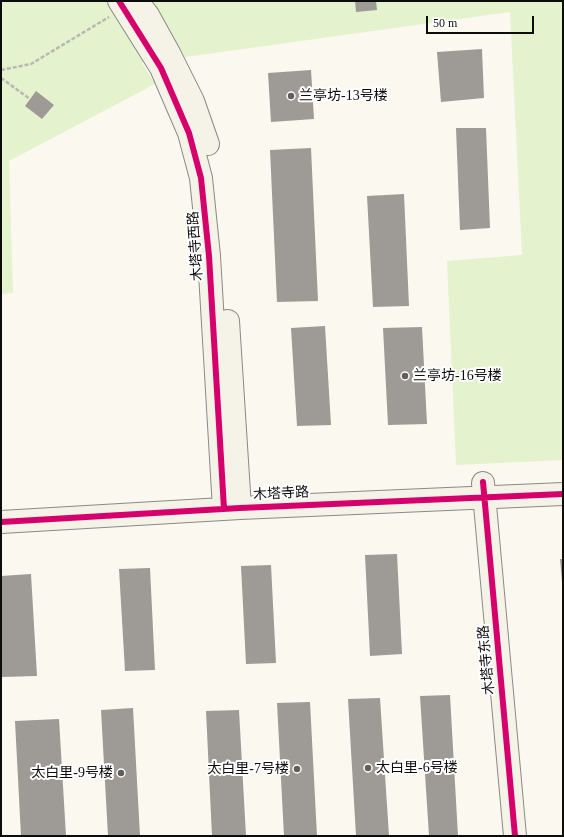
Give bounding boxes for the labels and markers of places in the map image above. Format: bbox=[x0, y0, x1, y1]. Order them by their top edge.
place label: 兰亭坊-13号楼 bbox=[299, 88, 388, 104]
marker: 兰亭坊-13号楼 bbox=[286, 91, 296, 101]
place label: 兰亭坊-16号楼 bbox=[413, 368, 502, 384]
marker: 兰亭坊-16号楼 bbox=[400, 371, 410, 381]
place label: 太白里-6号楼 bbox=[376, 760, 458, 776]
place label: 太白里-7号楼 bbox=[207, 761, 289, 777]
marker: 太白里-6号楼 bbox=[363, 763, 373, 773]
marker: 太白里-7号楼 bbox=[292, 764, 302, 774]
place label: 太白里-9号楼 bbox=[31, 765, 113, 781]
marker: 太白里-9号楼 bbox=[116, 768, 126, 778]

